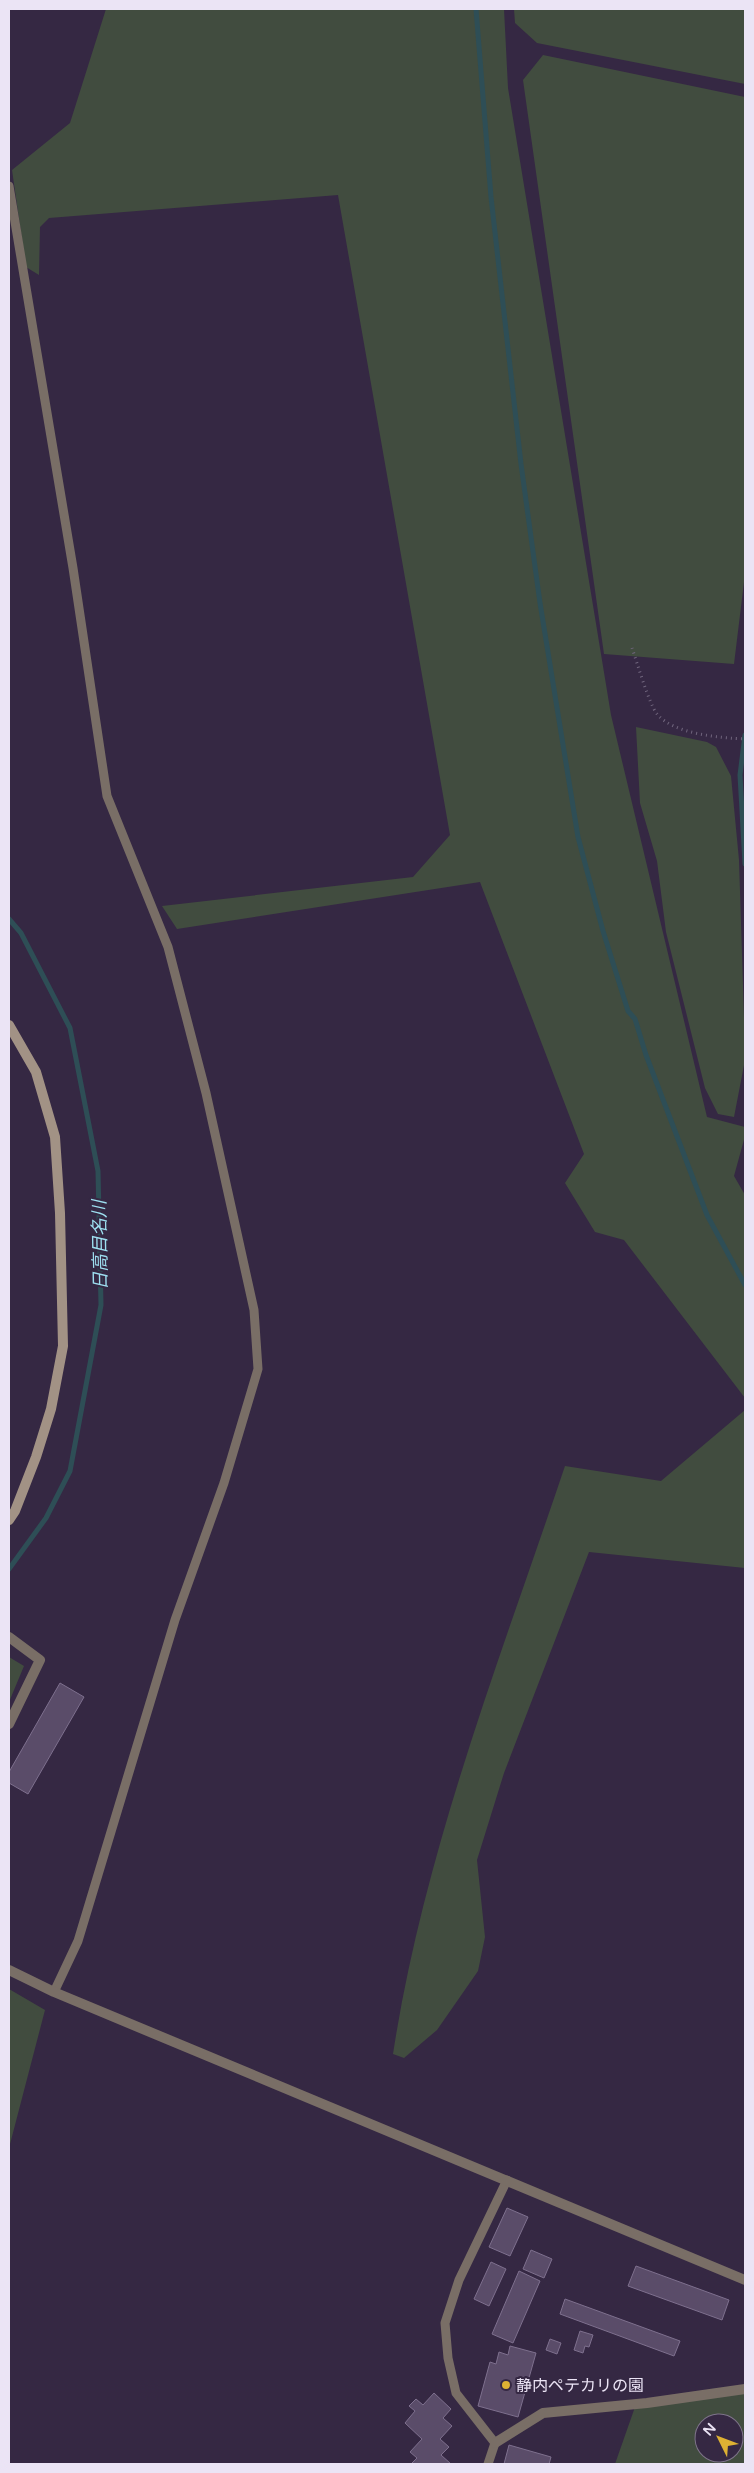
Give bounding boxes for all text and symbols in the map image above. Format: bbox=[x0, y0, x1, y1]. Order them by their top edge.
water label: 日高目名川 bbox=[88, 1198, 112, 1290]
place label: 静内ペテカリの園 bbox=[516, 2376, 644, 2396]
marker: 静内ペテカリの園 bbox=[500, 2379, 512, 2391]
north arrow bbox=[694, 2413, 744, 2463]
text: N bbox=[700, 2420, 720, 2440]

